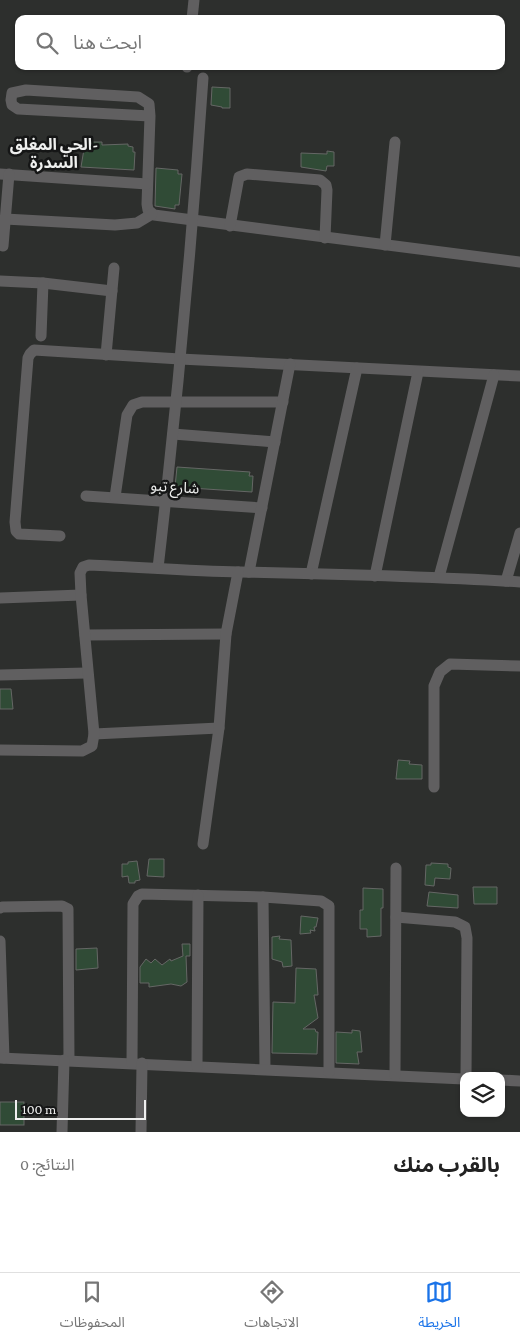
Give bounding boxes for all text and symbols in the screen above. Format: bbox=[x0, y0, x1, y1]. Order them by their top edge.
search box bbox=[15, 15, 505, 70]
icon: search bbox=[33, 29, 61, 57]
text: ابحث هنا bbox=[73, 32, 142, 53]
district label: الحي المغلق- السدرة bbox=[10, 136, 98, 172]
street label: شارع تبو bbox=[150, 477, 200, 501]
map controls bbox=[460, 1072, 505, 1117]
button: layers bbox=[460, 1072, 505, 1117]
scale bar bbox=[15, 1097, 146, 1120]
text: 100 m bbox=[22, 1101, 56, 1117]
text: بالقرب منك bbox=[394, 1153, 500, 1177]
text: النتائج: 0 bbox=[20, 1156, 74, 1173]
tab: المحفوظات bbox=[60, 1278, 125, 1337]
tab: الاتجاهات bbox=[244, 1278, 299, 1337]
tab: الخريطة bbox=[418, 1278, 460, 1337]

